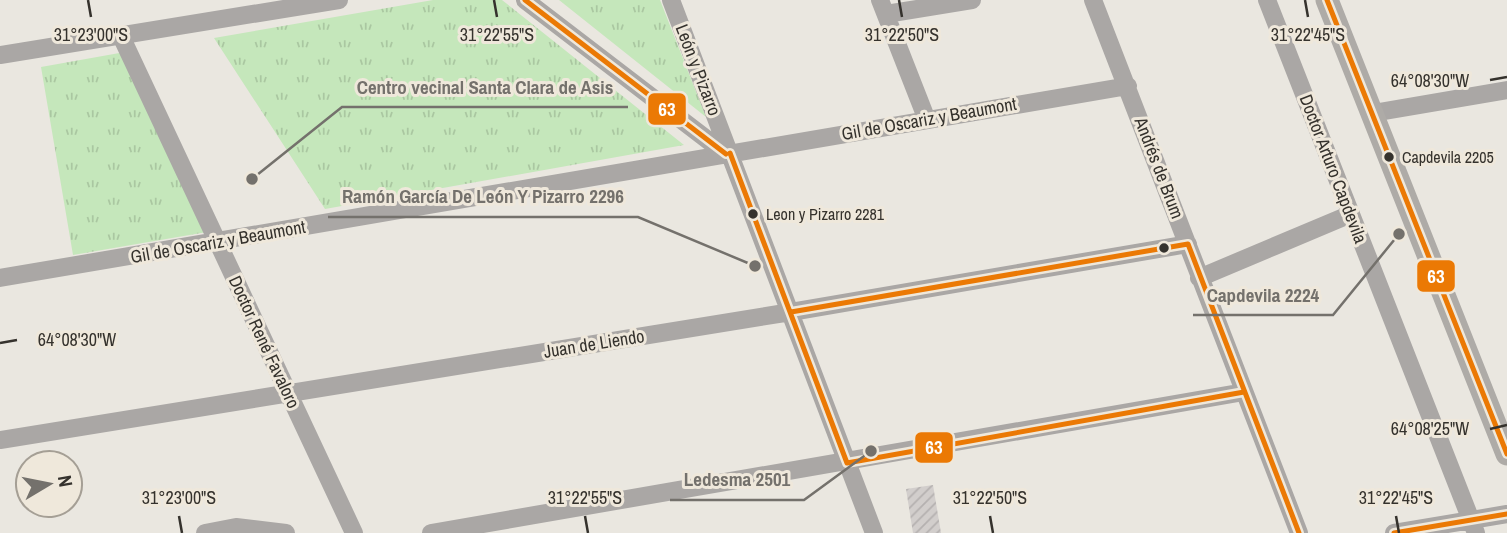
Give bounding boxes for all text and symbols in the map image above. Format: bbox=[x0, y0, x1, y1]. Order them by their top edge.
street label: León y Pizarro bbox=[670, 21, 727, 119]
text: 31°23'00"S bbox=[54, 22, 128, 47]
text: 31°22'55"S bbox=[460, 22, 534, 47]
text: 31°22'50"S bbox=[865, 22, 939, 47]
text: 31°22'45"S bbox=[1271, 22, 1345, 47]
callout: Centro vecinal Santa Clara de Asis bbox=[342, 67, 628, 107]
text: 64°08'30"W bbox=[1391, 68, 1469, 93]
text: Centro vecinal Santa Clara de Asis bbox=[357, 74, 613, 100]
street label: Gil de Oscariz y Beaumont bbox=[839, 91, 1018, 146]
street label: Doctor Arturo Capdevila bbox=[1294, 91, 1373, 247]
line badge: 63 bbox=[647, 92, 687, 126]
text: 63 bbox=[658, 96, 676, 122]
street label: Andrés de Brum bbox=[1128, 113, 1190, 222]
place label: Capdevila 2205 bbox=[1402, 146, 1494, 168]
marker: Capdevila 2205 bbox=[1382, 150, 1396, 164]
callout: Ramón García De León Y Pizarro 2296 bbox=[328, 177, 638, 217]
text: Ramón García De León Y Pizarro 2296 bbox=[342, 183, 624, 209]
place label: Leon y Pizarro 2281 bbox=[766, 203, 885, 225]
marker: Leon y Pizarro 2281 bbox=[746, 207, 760, 221]
street label: Gil de Oscariz y Beaumont bbox=[128, 214, 307, 269]
unlabelled marker bbox=[1157, 241, 1171, 255]
line badge: 63 bbox=[1416, 259, 1456, 293]
text: 63 bbox=[1427, 263, 1445, 289]
street label: Doctor René Favaloro bbox=[223, 271, 306, 412]
callout: Capdevila 2224 bbox=[1193, 275, 1333, 315]
text: Capdevila 2224 bbox=[1207, 282, 1320, 308]
street label: Juan de Liendo bbox=[542, 323, 646, 364]
text: 64°08'30"W bbox=[38, 327, 116, 352]
text: 64°08'25"W bbox=[1391, 416, 1469, 441]
line badge: 63 bbox=[914, 431, 954, 464]
text: 63 bbox=[925, 434, 943, 460]
north arrow bbox=[14, 449, 84, 519]
callout: Ledesma 2501 bbox=[670, 460, 804, 500]
text: Ledesma 2501 bbox=[684, 466, 791, 492]
text: N bbox=[52, 473, 80, 489]
text: 31°23'00"S bbox=[142, 485, 216, 510]
text: 31°22'55"S bbox=[548, 485, 622, 510]
text: 31°22'50"S bbox=[953, 485, 1027, 510]
text: 31°22'45"S bbox=[1359, 485, 1433, 510]

